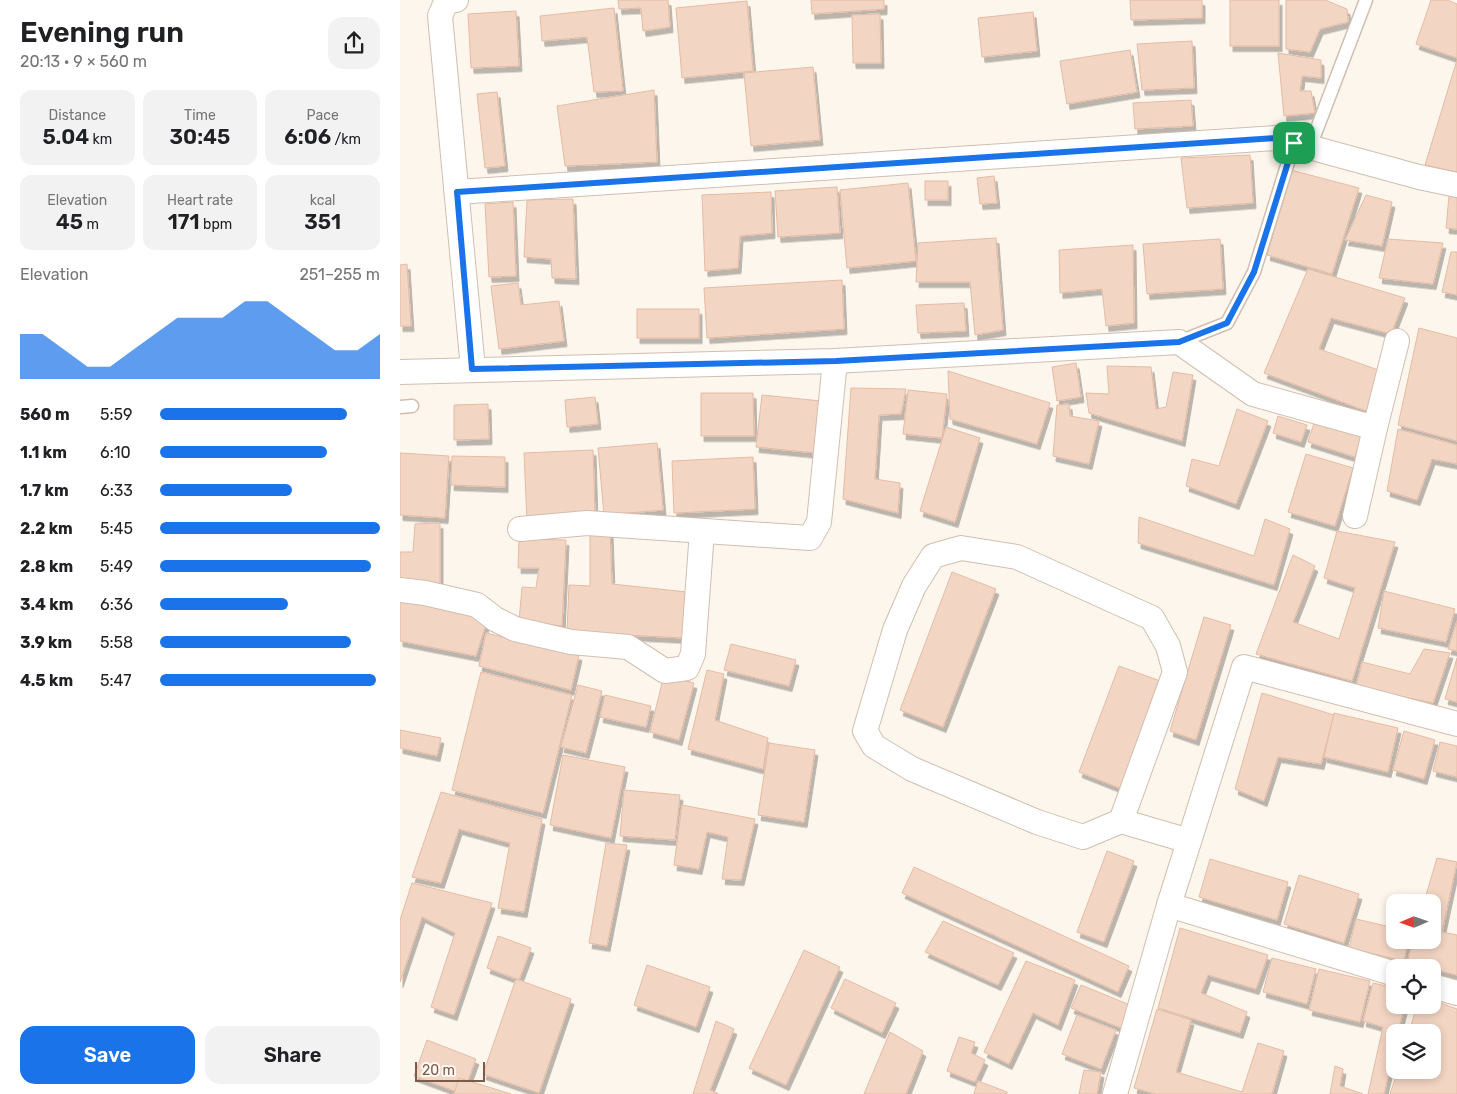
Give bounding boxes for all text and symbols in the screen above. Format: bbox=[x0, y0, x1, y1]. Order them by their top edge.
text: Evening run bbox=[20, 16, 184, 49]
button: share bbox=[328, 17, 380, 69]
text: 20:13 · 9 × 560 m bbox=[20, 52, 147, 71]
text: Distance bbox=[49, 107, 106, 124]
text: Time bbox=[184, 107, 216, 124]
text: Pace bbox=[307, 107, 339, 124]
pin bbox=[1273, 122, 1315, 164]
text: 5.04 bbox=[42, 124, 89, 149]
text: 30:45 bbox=[170, 124, 230, 149]
text: 6:06 bbox=[284, 124, 331, 149]
icon: arrive bbox=[1280, 129, 1308, 157]
text: km bbox=[89, 131, 112, 148]
text: /km bbox=[331, 131, 361, 148]
text: Elevation bbox=[47, 192, 107, 209]
text: Heart rate bbox=[167, 192, 233, 209]
text: kcal bbox=[310, 192, 336, 209]
text: 45 bbox=[56, 209, 83, 234]
text: 171 bbox=[168, 209, 200, 234]
text: 351 bbox=[304, 209, 341, 234]
text: m bbox=[83, 216, 99, 233]
text: bpm bbox=[200, 216, 232, 233]
text: Elevation bbox=[20, 265, 89, 284]
text: 251–255 m bbox=[299, 265, 380, 284]
text: 560 m bbox=[20, 405, 70, 424]
text: 5:59 bbox=[100, 405, 133, 424]
text: 1.1 km bbox=[20, 443, 67, 462]
text: 6:10 bbox=[100, 443, 131, 462]
text: 1.7 km bbox=[20, 481, 69, 500]
text: 6:33 bbox=[100, 481, 133, 500]
text: 2.2 km bbox=[20, 519, 73, 538]
text: 5:45 bbox=[100, 519, 133, 538]
text: 2.8 km bbox=[20, 557, 73, 576]
text: 5:49 bbox=[100, 557, 133, 576]
text: 3.4 km bbox=[20, 595, 73, 614]
text: 6:36 bbox=[100, 595, 133, 614]
text: 3.9 km bbox=[20, 633, 72, 652]
text: 5:58 bbox=[100, 633, 133, 652]
text: 4.5 km bbox=[20, 671, 73, 690]
text: 5:47 bbox=[100, 671, 131, 690]
north arrow bbox=[1386, 894, 1441, 949]
map controls bbox=[1386, 894, 1441, 1079]
button: locate bbox=[1386, 959, 1441, 1014]
button: layers bbox=[1386, 1024, 1441, 1079]
button: Save bbox=[20, 1026, 195, 1084]
button: Share bbox=[205, 1026, 380, 1084]
scale bar bbox=[415, 1059, 485, 1082]
text: 20 m bbox=[422, 1062, 455, 1079]

